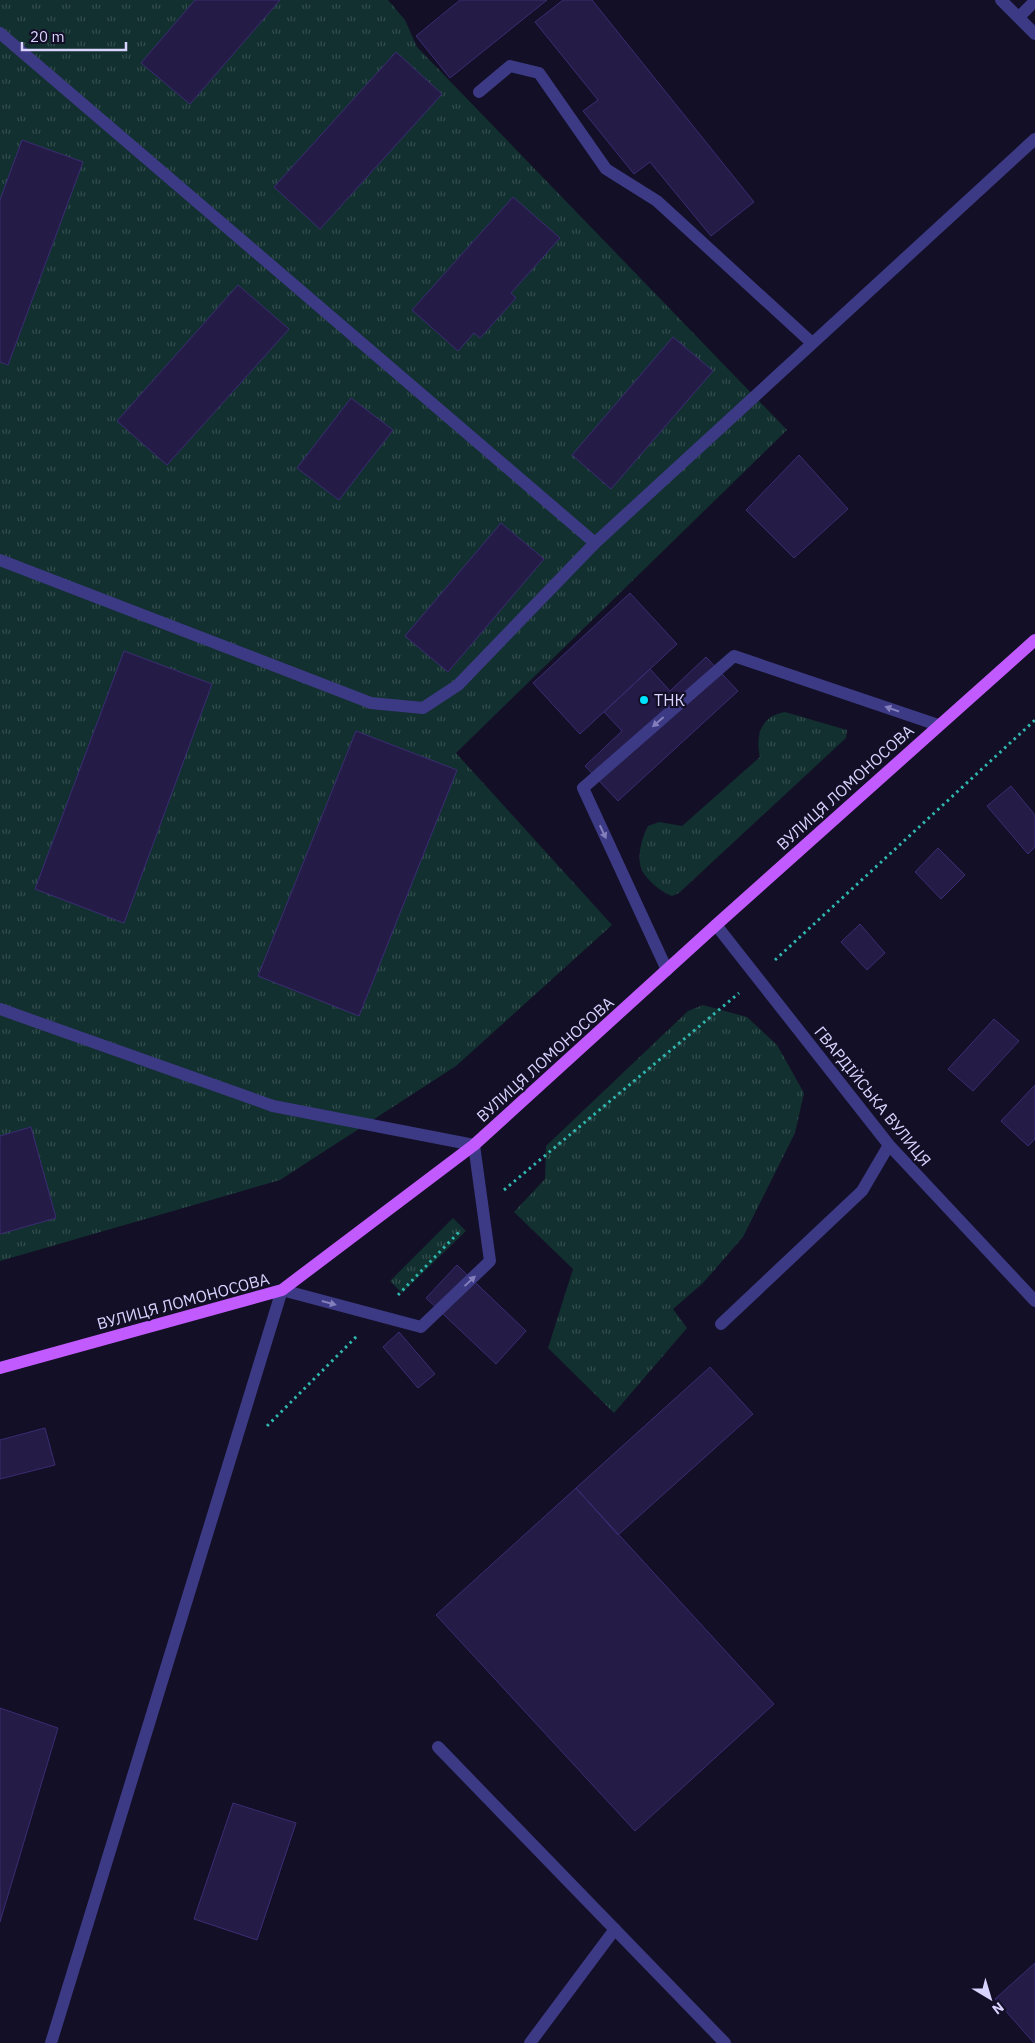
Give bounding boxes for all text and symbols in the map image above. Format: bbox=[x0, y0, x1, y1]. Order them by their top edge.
scale bar bbox=[22, 20, 126, 52]
text: 20 m bbox=[30, 27, 65, 46]
place label: ТНК bbox=[654, 690, 685, 710]
marker: ТНК bbox=[638, 694, 650, 706]
one-way arrow bbox=[884, 705, 899, 713]
one-way arrow bbox=[651, 717, 664, 728]
street label: ВУЛИЦЯ ЛОМОНОСОВА bbox=[772, 720, 918, 854]
one-way arrow bbox=[600, 825, 608, 839]
street label: ВУЛИЦЯ ЛОМОНОСОВА bbox=[472, 992, 618, 1126]
street label: ГВАРДІЙСЬКА ВУЛИЦЯ bbox=[810, 1022, 936, 1170]
street label: ВУЛИЦЯ ЛОМОНОСОВА bbox=[95, 1268, 271, 1334]
one-way arrow bbox=[463, 1275, 475, 1287]
one-way arrow bbox=[322, 1299, 337, 1307]
north arrow bbox=[965, 1973, 1015, 2023]
text: N bbox=[988, 1998, 1008, 2018]

